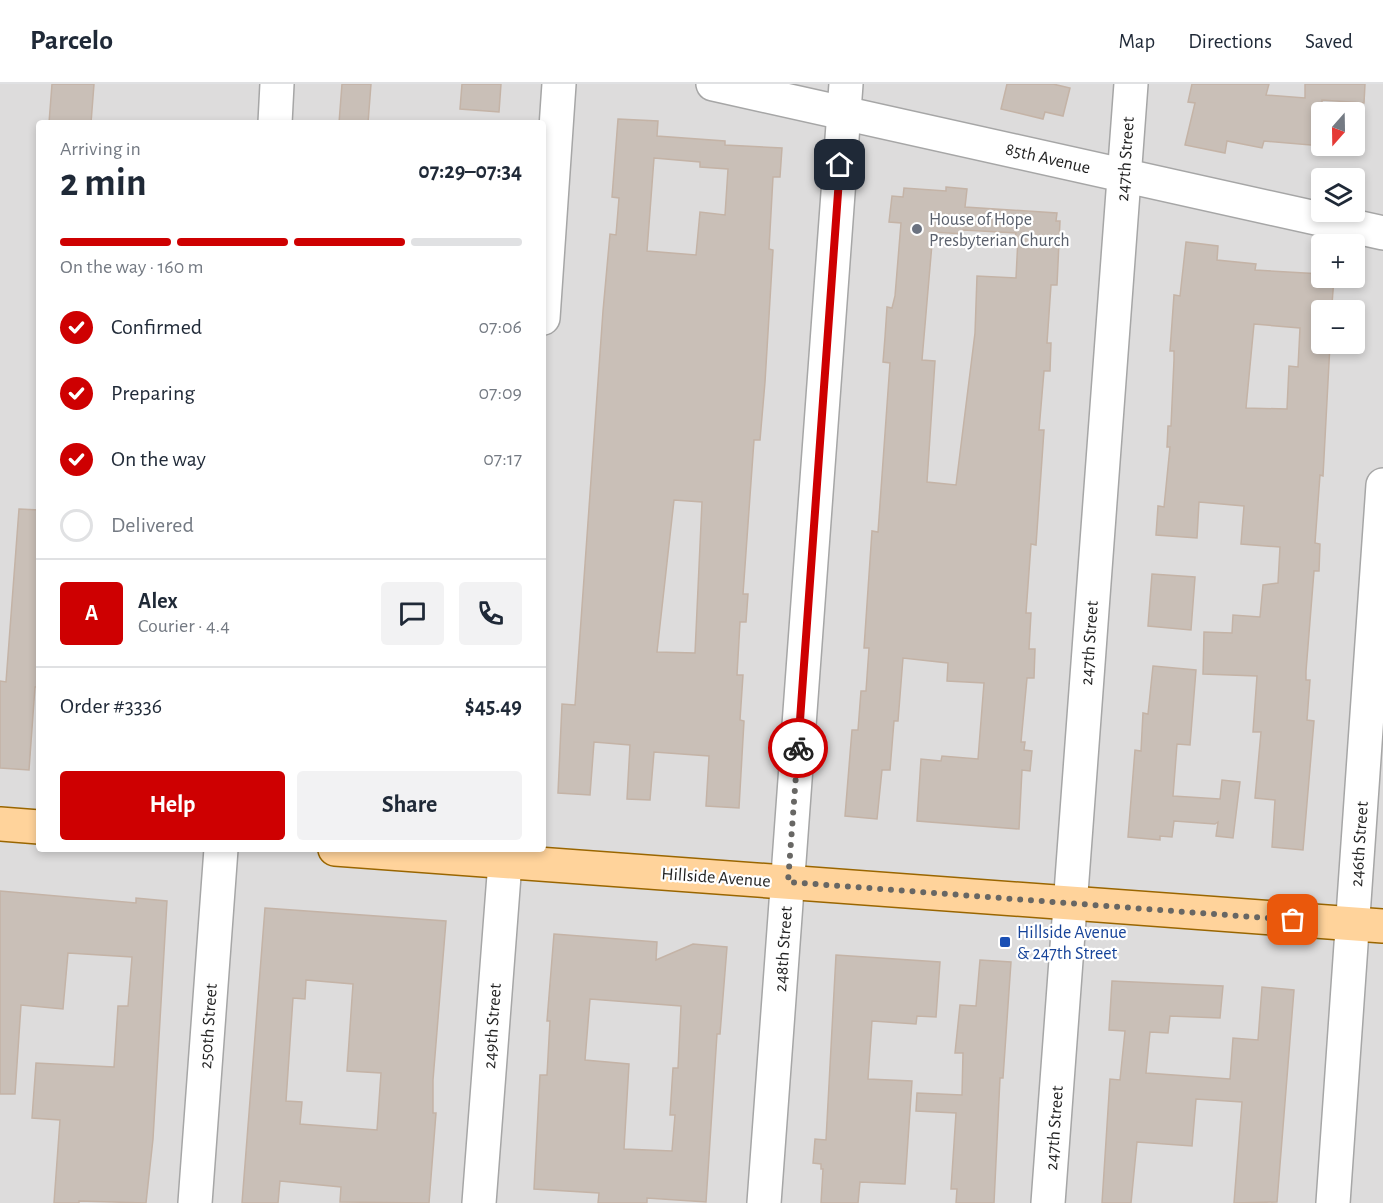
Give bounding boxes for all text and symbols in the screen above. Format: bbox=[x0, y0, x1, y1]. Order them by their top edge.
text: Parcelo bbox=[30, 27, 113, 55]
text: Map bbox=[1119, 31, 1155, 52]
text: Directions bbox=[1188, 31, 1272, 52]
text: Saved bbox=[1305, 31, 1353, 52]
north arrow bbox=[1311, 102, 1365, 156]
map controls bbox=[1311, 102, 1365, 354]
street label: 247th Street bbox=[1114, 116, 1138, 202]
text: Arriving in bbox=[60, 139, 141, 159]
pin bbox=[814, 139, 865, 190]
street label: 85th Avenue bbox=[1004, 140, 1092, 177]
icon: home bbox=[823, 148, 856, 181]
text: 07:29–07:34 bbox=[418, 160, 522, 182]
text: 2 min bbox=[60, 164, 147, 203]
button: layers bbox=[1311, 168, 1365, 222]
place label: House of Hope Presbyterian Church bbox=[929, 211, 1070, 250]
marker: House of Hope Presbyterian Church bbox=[910, 222, 924, 236]
button: + bbox=[1311, 234, 1365, 288]
text: On the way · 160 m bbox=[60, 257, 204, 277]
button: − bbox=[1311, 300, 1365, 354]
icon: check bbox=[60, 311, 93, 344]
text: Confirmed bbox=[111, 316, 202, 338]
text: 07:06 bbox=[479, 317, 522, 337]
icon: check bbox=[60, 377, 93, 410]
text: Preparing bbox=[111, 382, 195, 404]
text: 07:09 bbox=[479, 383, 522, 403]
icon: check bbox=[60, 443, 93, 476]
text: On the way bbox=[111, 448, 206, 470]
text: 07:17 bbox=[483, 449, 522, 469]
text: Delivered bbox=[111, 514, 194, 536]
button: chat bbox=[381, 582, 444, 645]
button: phone bbox=[459, 582, 522, 645]
text: Alex bbox=[138, 590, 178, 612]
street label: 247th Street bbox=[1078, 600, 1102, 686]
text: A bbox=[85, 602, 98, 624]
text: Courier · 4.4 bbox=[138, 616, 230, 636]
text: Order #3336 bbox=[60, 695, 162, 717]
text: $45.49 bbox=[465, 695, 522, 717]
courier bbox=[768, 718, 828, 778]
icon: bike bbox=[782, 732, 815, 765]
button: Help bbox=[60, 771, 285, 840]
button: Share bbox=[297, 771, 522, 840]
street label: 246th Street bbox=[1348, 800, 1372, 887]
street label: Hillside Avenue bbox=[661, 865, 771, 891]
pin bbox=[1267, 894, 1318, 945]
icon: bag bbox=[1276, 903, 1309, 936]
street label: 248th Street bbox=[772, 905, 796, 993]
place label: Hillside Avenue & 247th Street bbox=[1017, 924, 1127, 963]
marker: Hillside Avenue & 247th Street bbox=[998, 935, 1012, 949]
street label: 250th Street bbox=[197, 982, 221, 1069]
street label: 249th Street bbox=[481, 982, 505, 1069]
street label: 247th Street bbox=[1043, 1085, 1067, 1171]

